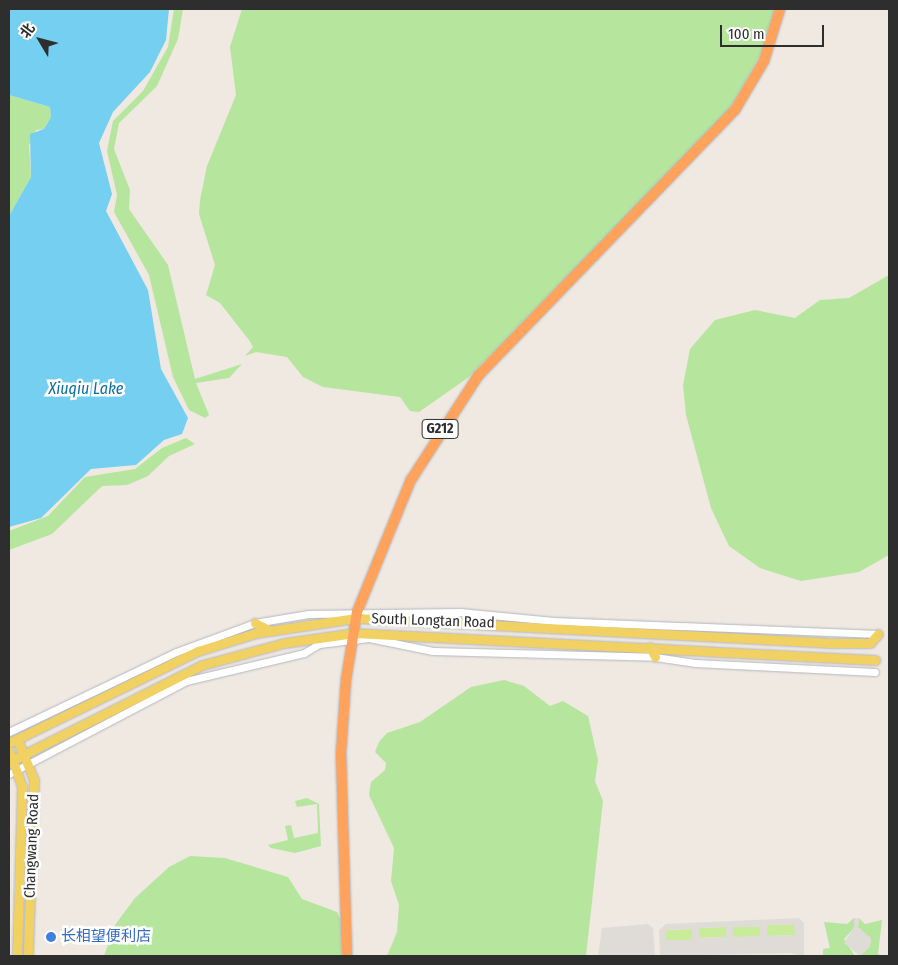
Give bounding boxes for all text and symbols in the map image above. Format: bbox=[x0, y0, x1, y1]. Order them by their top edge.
north arrow bbox=[15, 15, 65, 65]
scale bar bbox=[723, 15, 827, 47]
text: 北 bbox=[17, 20, 39, 41]
text: 100 m bbox=[728, 25, 765, 43]
water label: Xiuqiu Lake bbox=[49, 379, 123, 399]
road number: G212 bbox=[421, 418, 459, 440]
street label: South Longtan Road bbox=[371, 610, 495, 632]
street label: Changwang Road bbox=[21, 794, 43, 898]
place label: 长相望便利店 bbox=[61, 928, 151, 946]
marker: 长相望便利店 bbox=[45, 931, 57, 943]

